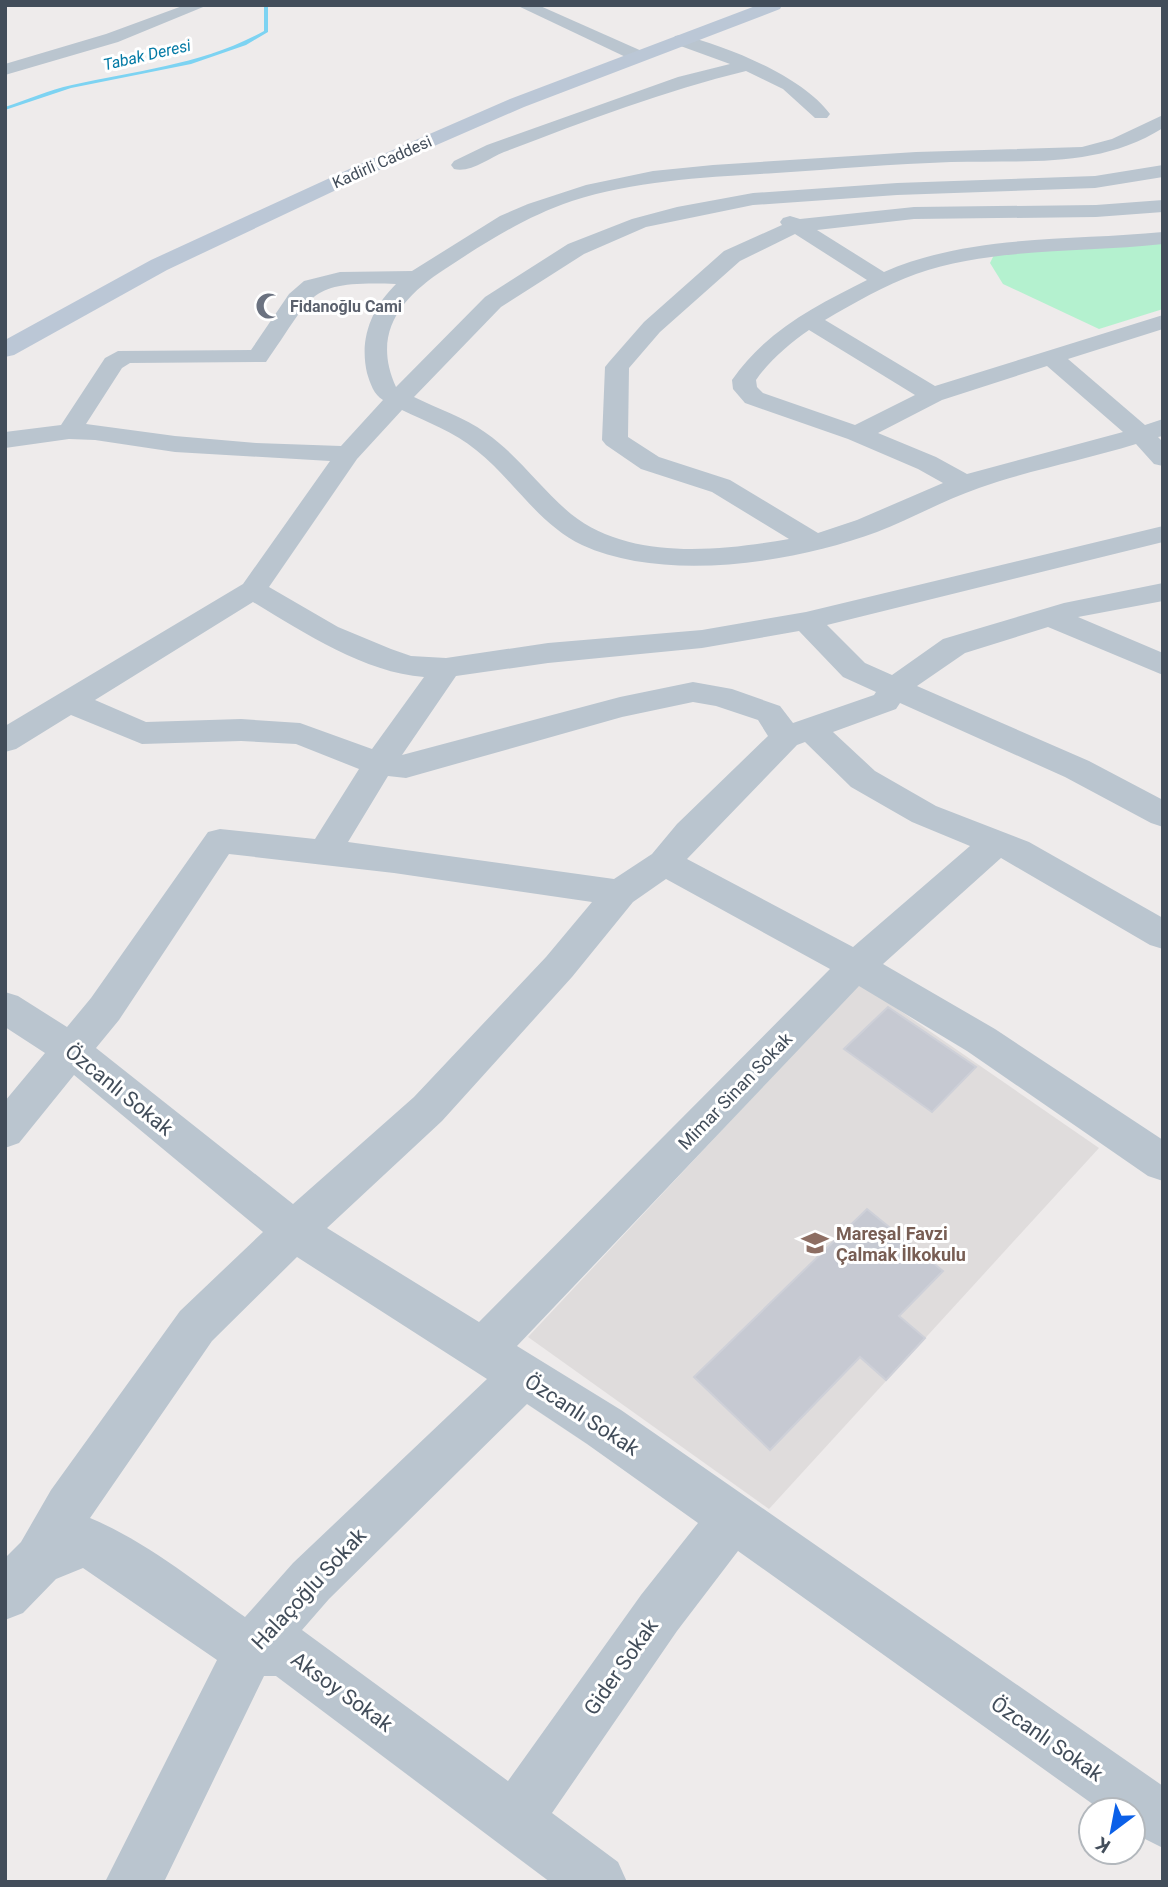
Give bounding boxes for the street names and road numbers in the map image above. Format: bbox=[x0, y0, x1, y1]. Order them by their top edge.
street label: Kadirli Caddesi bbox=[329, 132, 435, 192]
street label: Mimar Sinan Sokak bbox=[674, 1028, 797, 1154]
street label: Özcanlı Sokak bbox=[60, 1039, 178, 1141]
street label: Özcanlı Sokak bbox=[520, 1369, 644, 1461]
street label: Halaçoğlu Sokak bbox=[247, 1523, 371, 1655]
street label: Gider Sokak bbox=[579, 1614, 663, 1720]
street label: Aksoy Sokak bbox=[287, 1647, 398, 1737]
street label: Özcanlı Sokak bbox=[986, 1691, 1108, 1787]

